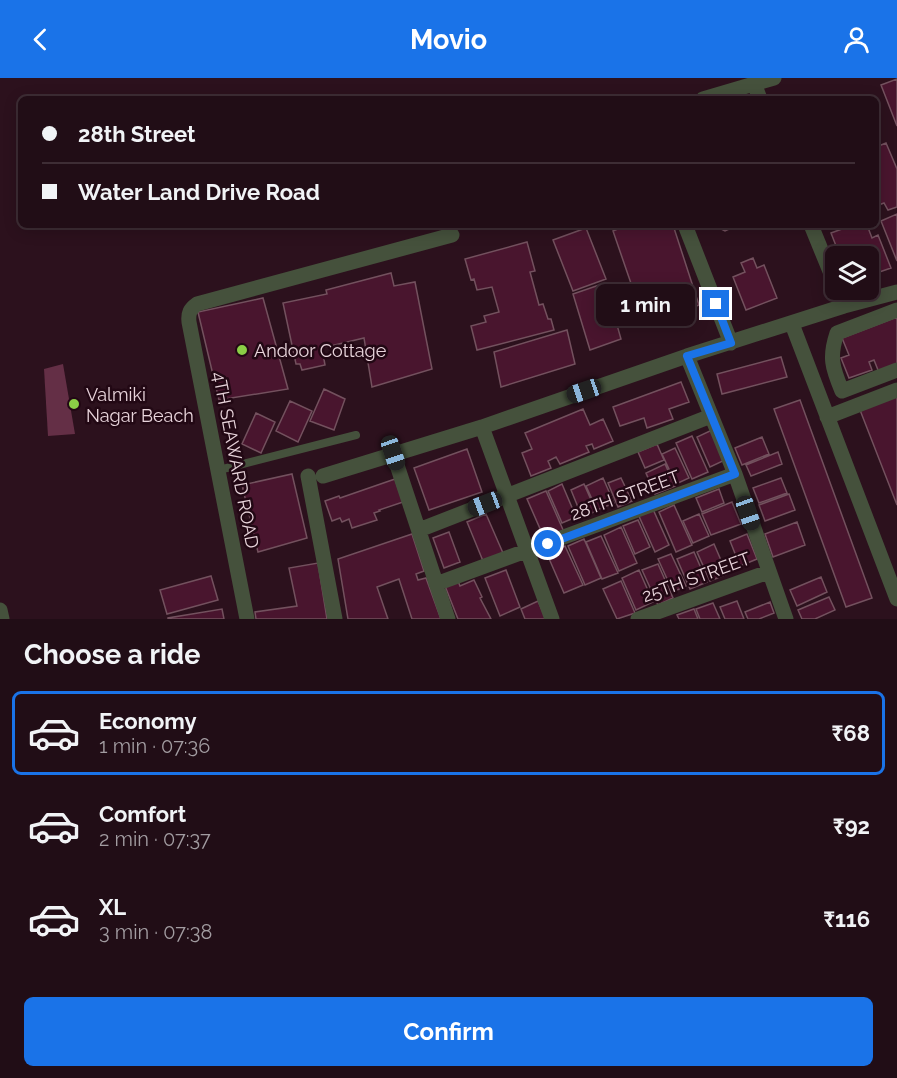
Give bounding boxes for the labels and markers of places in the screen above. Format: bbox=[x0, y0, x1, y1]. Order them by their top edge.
place label: Andoor Cottage bbox=[254, 340, 387, 361]
marker: Andoor Cottage bbox=[235, 343, 249, 357]
place label: Valmiki Nagar Beach bbox=[86, 384, 194, 426]
marker: Valmiki Nagar Beach bbox=[67, 397, 81, 411]

